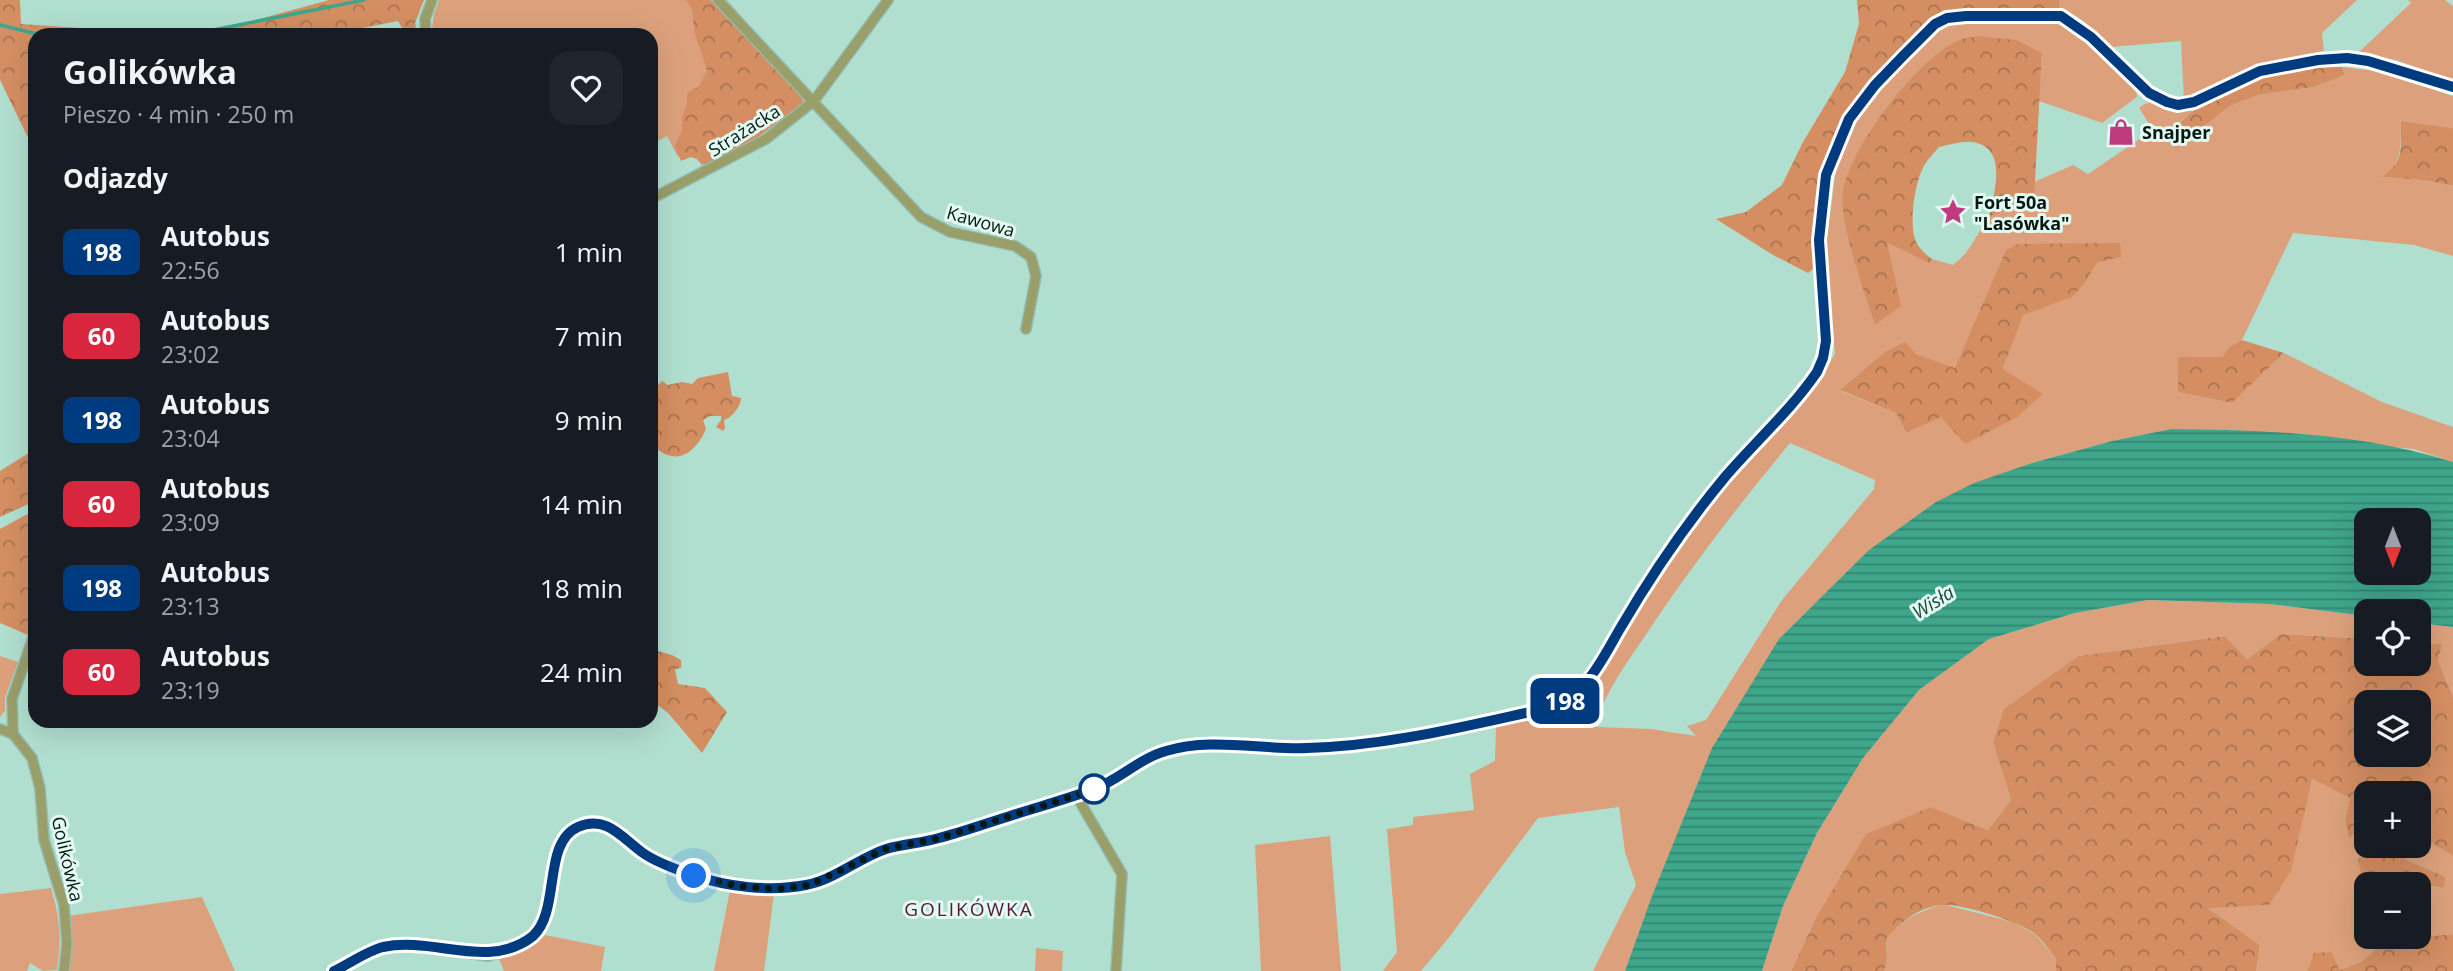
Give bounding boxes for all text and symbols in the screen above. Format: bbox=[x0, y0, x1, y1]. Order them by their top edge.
text: Golikówka bbox=[63, 49, 237, 94]
button: heart bbox=[549, 51, 623, 125]
text: Pieszo · 4 min · 250 m bbox=[63, 98, 294, 130]
street label: Strażacka bbox=[704, 99, 784, 161]
shop icon: Snajper bbox=[2106, 117, 2136, 147]
place label: Snajper bbox=[2142, 120, 2210, 144]
text: Odjazdy bbox=[63, 160, 168, 196]
place label: Fort 50a "Lasówka" bbox=[1974, 190, 2070, 235]
place icon: Fort 50a "Lasówka" bbox=[1938, 197, 1968, 227]
street label: Kawowa bbox=[944, 200, 1018, 242]
text: Autobus bbox=[161, 218, 270, 254]
text: 1 min bbox=[555, 234, 623, 270]
text: 198 bbox=[81, 235, 122, 268]
text: 22:56 bbox=[161, 254, 220, 286]
text: Autobus bbox=[161, 302, 270, 338]
text: 7 min bbox=[555, 318, 623, 354]
text: 60 bbox=[88, 319, 115, 352]
text: 23:02 bbox=[161, 338, 220, 370]
text: Autobus bbox=[161, 386, 270, 422]
text: 9 min bbox=[555, 402, 623, 438]
text: 198 bbox=[81, 403, 122, 436]
text: 23:04 bbox=[161, 422, 220, 454]
text: Autobus bbox=[161, 470, 270, 506]
text: 14 min bbox=[540, 486, 623, 522]
text: 60 bbox=[88, 487, 115, 520]
text: 23:09 bbox=[161, 506, 220, 538]
north arrow bbox=[2354, 508, 2431, 584]
map controls bbox=[2354, 508, 2431, 949]
text: Autobus bbox=[161, 554, 270, 590]
text: 18 min bbox=[540, 570, 623, 606]
text: 198 bbox=[81, 571, 122, 604]
water label: Wisła bbox=[1907, 579, 1959, 625]
text: 23:13 bbox=[161, 590, 220, 622]
button: locate bbox=[2354, 599, 2431, 676]
text: Autobus bbox=[161, 638, 270, 674]
text: 24 min bbox=[540, 654, 623, 690]
text: 60 bbox=[88, 655, 115, 688]
text: 23:19 bbox=[161, 674, 220, 706]
line badge: 198 bbox=[1525, 678, 1605, 724]
text: 198 bbox=[1544, 684, 1586, 717]
button: layers bbox=[2354, 690, 2431, 767]
unlabelled marker bbox=[1079, 774, 1109, 804]
button: + bbox=[2354, 781, 2431, 858]
street label: Golikówka bbox=[47, 814, 89, 904]
your location bbox=[676, 858, 711, 893]
button: − bbox=[2354, 872, 2431, 949]
district label: GOLIKÓWKA bbox=[904, 896, 1034, 922]

